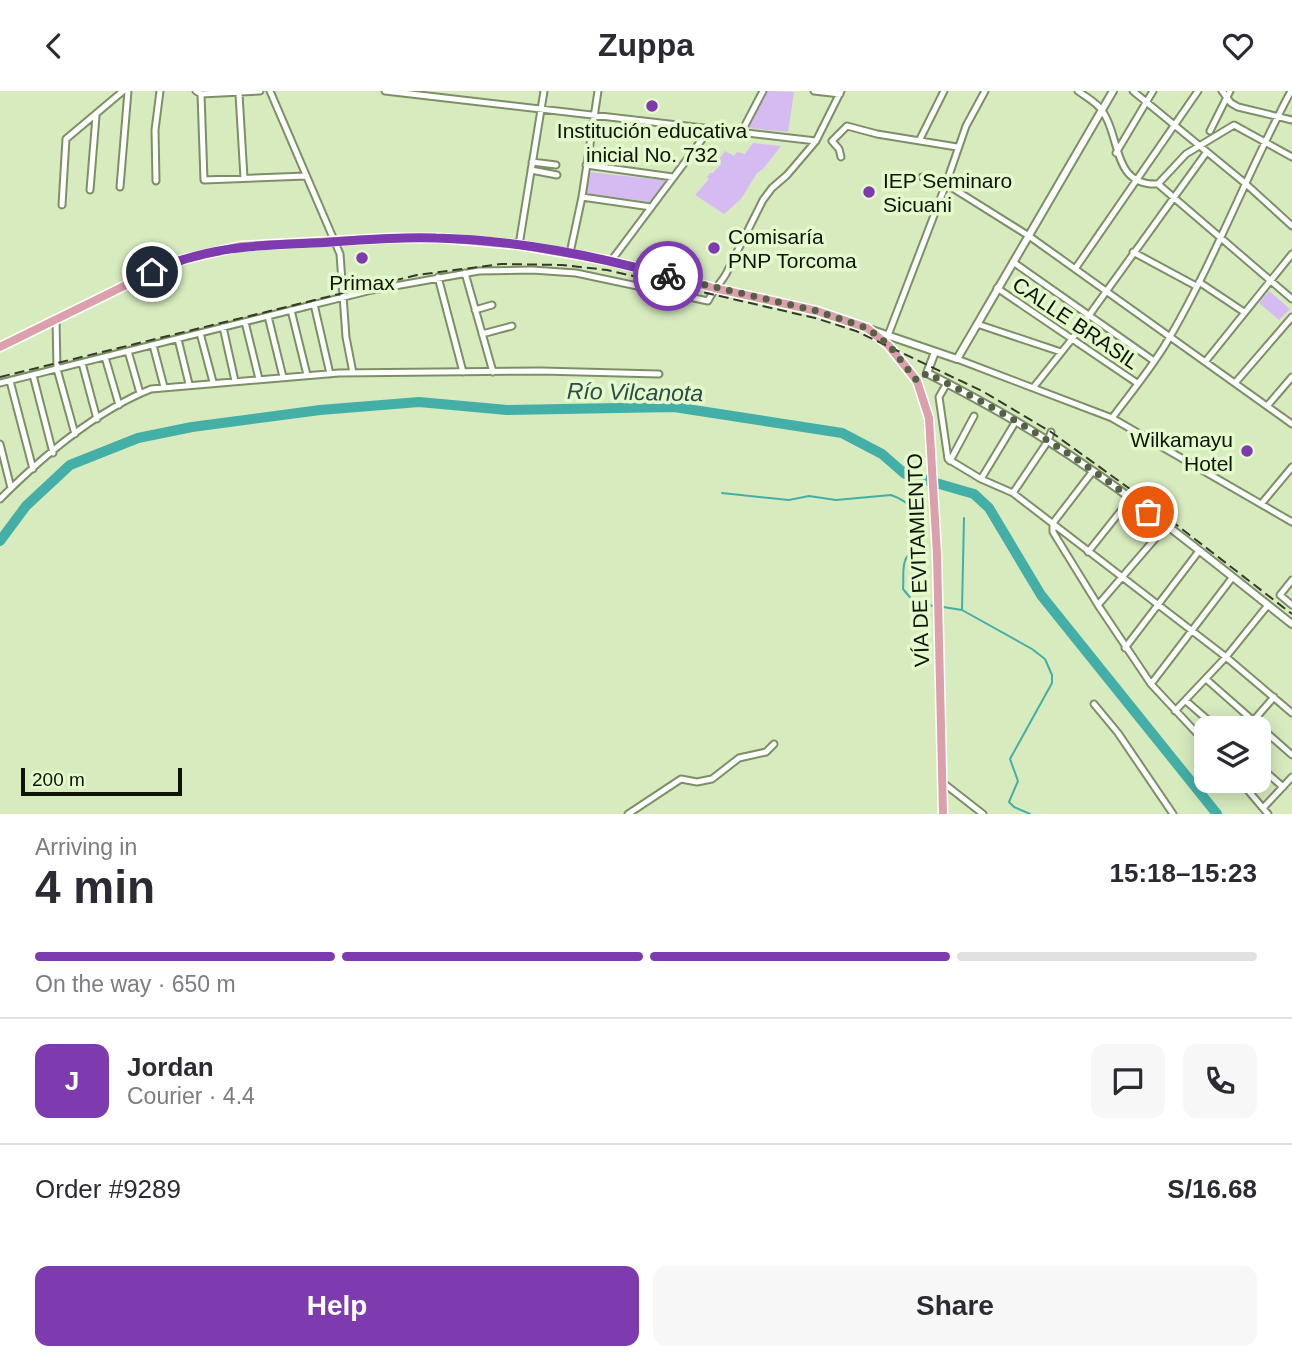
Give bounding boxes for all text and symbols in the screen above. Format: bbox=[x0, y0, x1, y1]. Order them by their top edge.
icon: back bbox=[35, 27, 73, 65]
text: Zuppa bbox=[598, 27, 694, 63]
icon: heart bbox=[1219, 27, 1257, 65]
marker: Institución educativa inicial No. 732 bbox=[644, 98, 660, 114]
place label: Institución educativa inicial No. 732 bbox=[557, 119, 747, 166]
place label: IEP Seminaro Sicuani bbox=[883, 169, 1012, 216]
marker: IEP Seminaro Sicuani bbox=[861, 184, 877, 200]
place label: Comisaría PNP Torcoma bbox=[728, 225, 857, 272]
marker: Comisaría PNP Torcoma bbox=[706, 240, 722, 256]
courier bbox=[633, 241, 703, 311]
pin bbox=[122, 242, 182, 302]
marker: Primax bbox=[354, 250, 370, 266]
icon: home bbox=[133, 253, 171, 291]
icon: bike bbox=[649, 257, 687, 295]
place label: Primax bbox=[329, 271, 395, 294]
street label: CALLE BRASIL bbox=[1009, 272, 1143, 374]
water label: Río Vilcanota bbox=[567, 378, 703, 406]
place label: Wilkamayu Hotel bbox=[1130, 428, 1233, 475]
marker: Wilkamayu Hotel bbox=[1239, 443, 1255, 459]
street label: VÍA DE EVITAMIENTO bbox=[903, 453, 933, 667]
pin bbox=[1118, 482, 1178, 542]
icon: bag bbox=[1129, 493, 1167, 531]
map controls bbox=[1194, 716, 1271, 793]
button: layers bbox=[1194, 716, 1271, 793]
scale bar bbox=[21, 765, 182, 797]
text: 200 m bbox=[32, 769, 85, 790]
text: Arriving in bbox=[35, 834, 137, 860]
text: 15:18–15:23 bbox=[1110, 858, 1257, 888]
text: 4 min bbox=[35, 861, 155, 913]
text: On the way · 650 m bbox=[35, 971, 236, 997]
button: chat bbox=[1091, 1044, 1165, 1118]
button: phone bbox=[1183, 1044, 1257, 1118]
text: Jordan bbox=[127, 1052, 214, 1082]
text: J bbox=[65, 1066, 79, 1096]
text: Courier · 4.4 bbox=[127, 1083, 255, 1109]
text: Order #9289 bbox=[35, 1174, 181, 1204]
text: S/16.68 bbox=[1167, 1174, 1257, 1204]
button: Help bbox=[35, 1266, 639, 1346]
button: Share bbox=[653, 1266, 1257, 1346]

